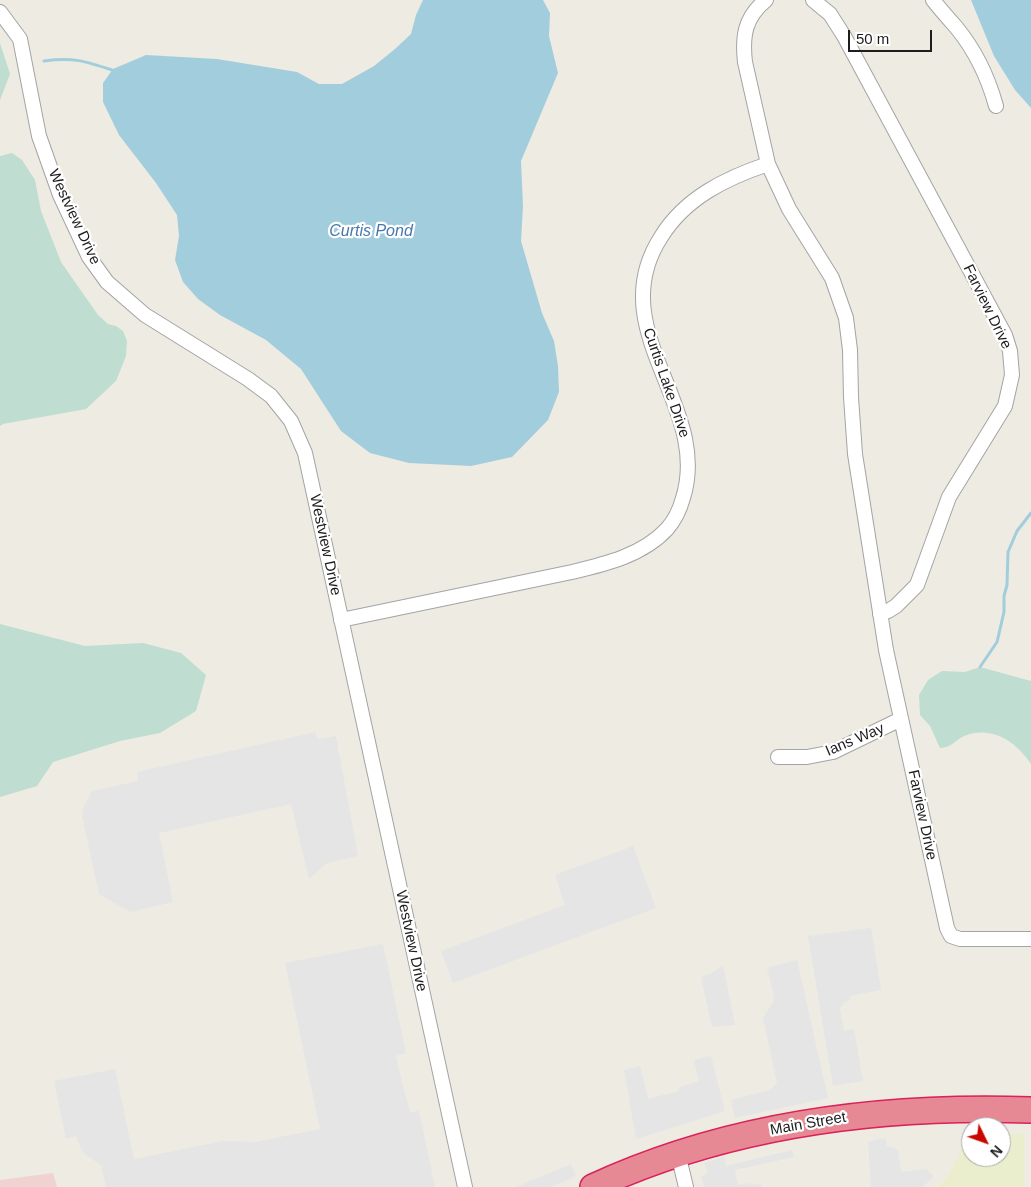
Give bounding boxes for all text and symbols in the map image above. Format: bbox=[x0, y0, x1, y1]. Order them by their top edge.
scale bar bbox=[851, 20, 935, 52]
text: 50 m bbox=[856, 30, 889, 47]
street label: Westview Drive bbox=[44, 166, 104, 268]
water label: Curtis Pond bbox=[329, 222, 413, 242]
street label: Farview Drive bbox=[959, 262, 1015, 352]
street label: Curtis Lake Drive bbox=[639, 326, 693, 440]
street label: Westview Drive bbox=[305, 493, 345, 597]
street label: Ians Way bbox=[823, 720, 887, 760]
street label: Farview Drive bbox=[904, 768, 940, 862]
street label: Westview Drive bbox=[391, 889, 431, 993]
street label: Main Street bbox=[769, 1108, 847, 1140]
north arrow bbox=[961, 1117, 1011, 1167]
text: N bbox=[987, 1142, 1006, 1160]

